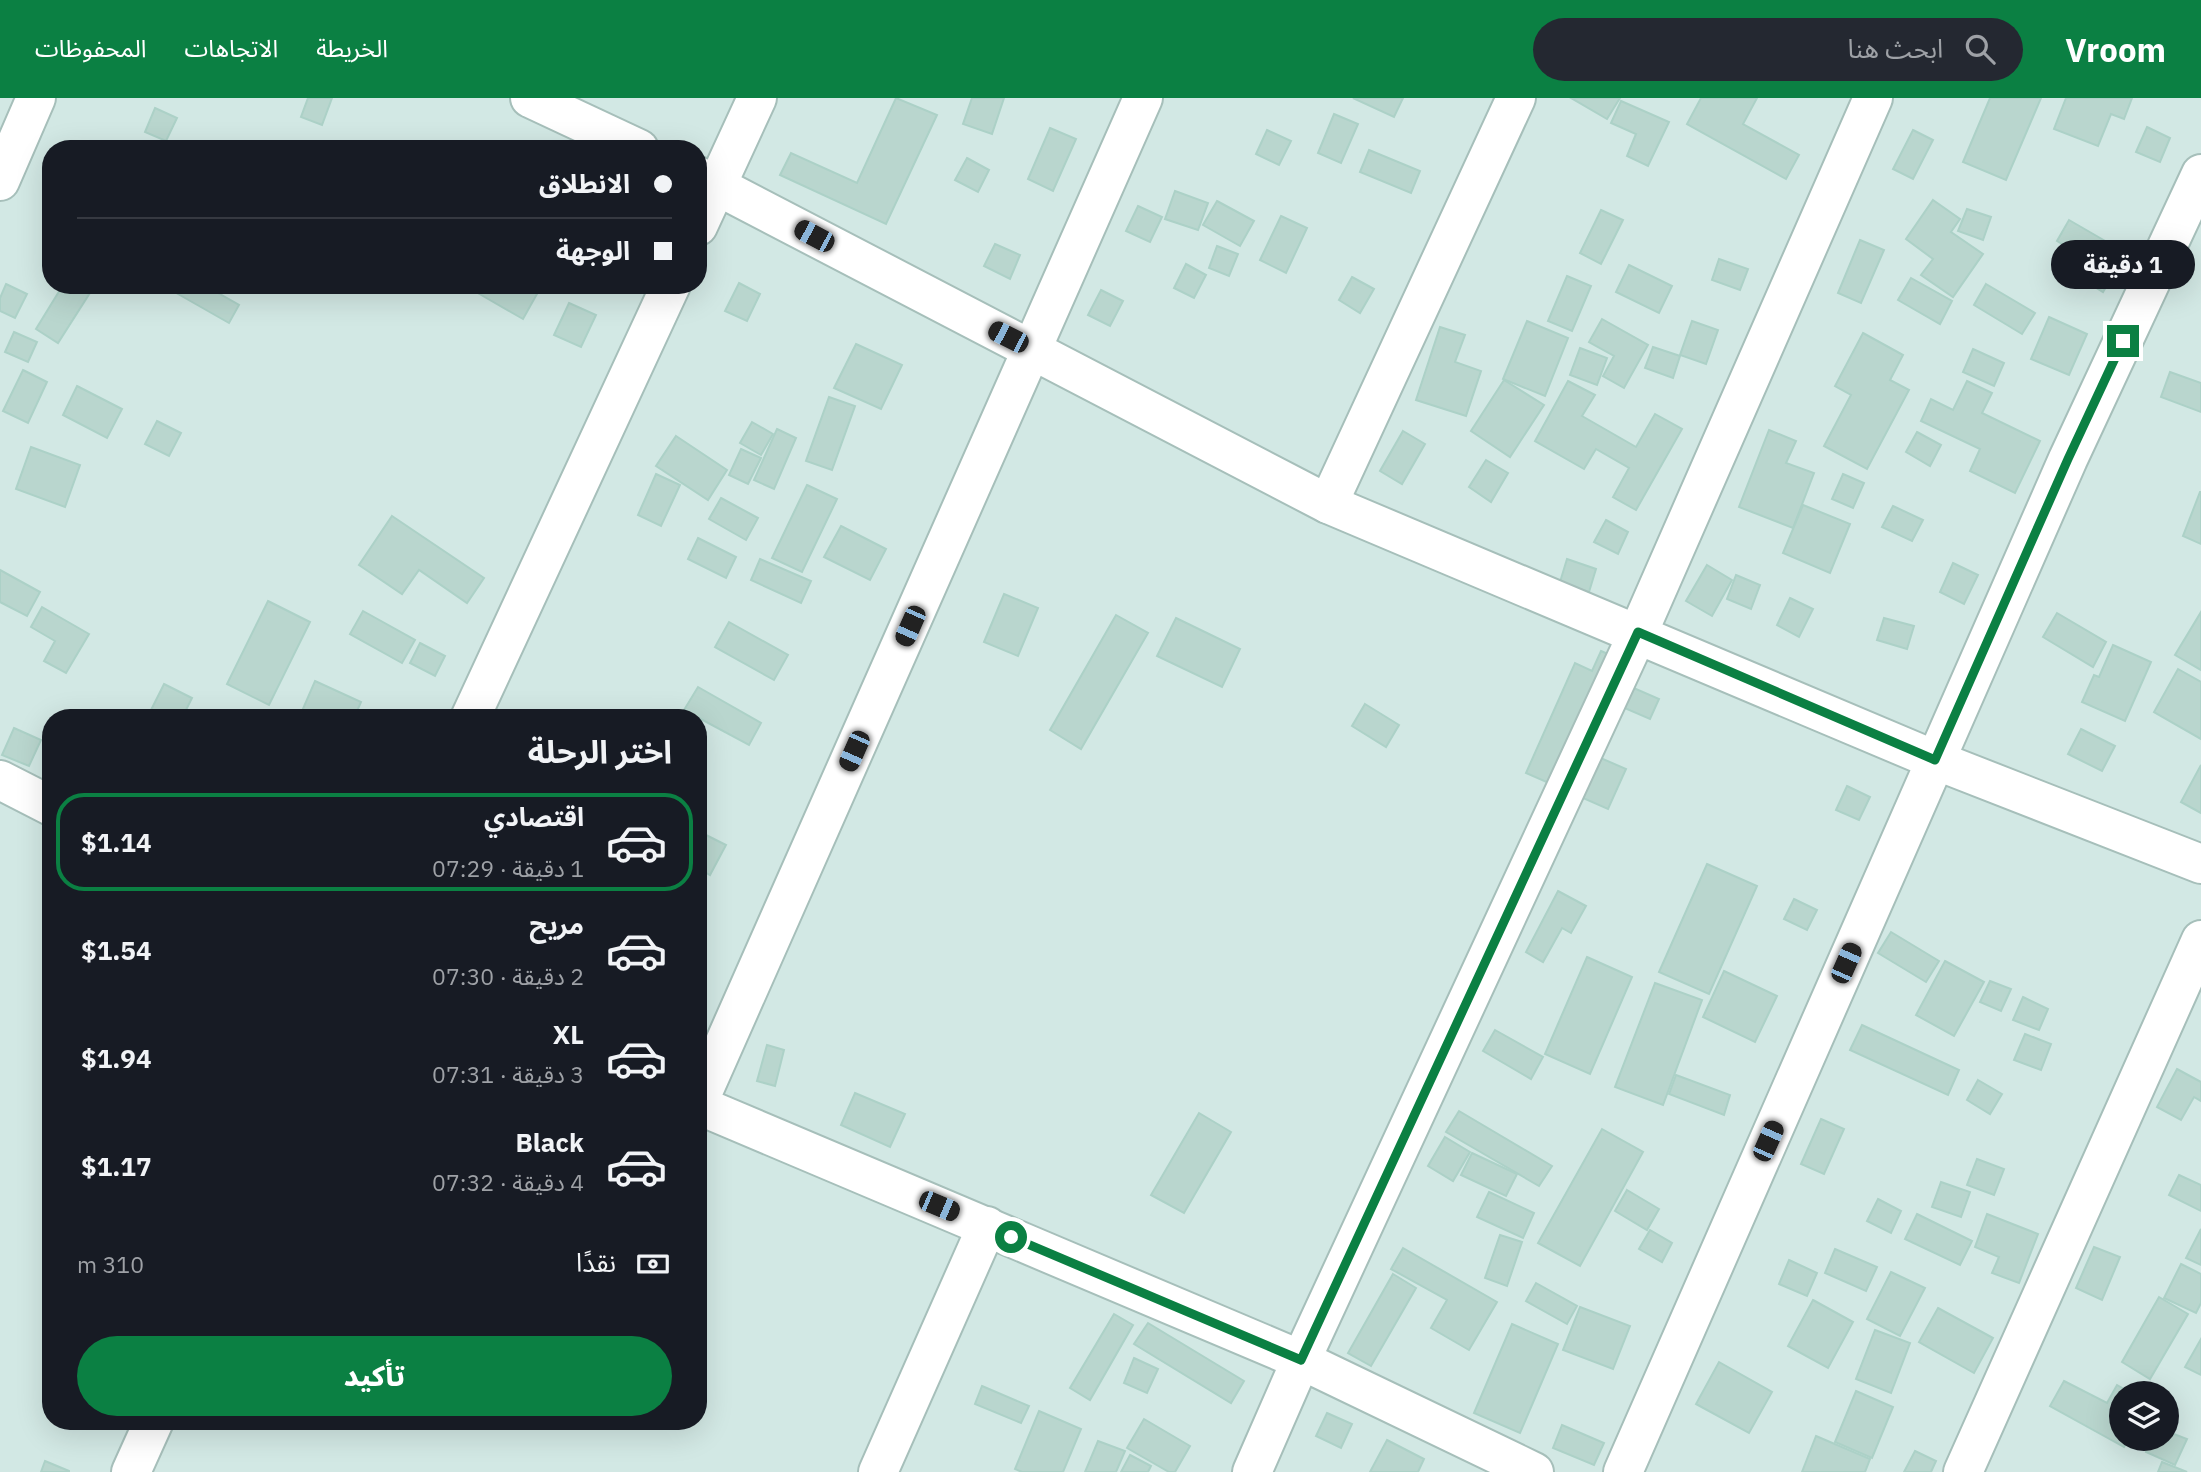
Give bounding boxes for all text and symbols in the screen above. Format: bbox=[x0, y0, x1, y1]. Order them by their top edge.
search box bbox=[1533, 18, 2023, 81]
text: Vroom bbox=[2065, 28, 2166, 71]
icon: search bbox=[1961, 30, 1999, 68]
text: ابحث هنا bbox=[1848, 31, 1943, 65]
text: المحفوظات bbox=[35, 32, 146, 64]
text: الاتجاهات bbox=[184, 32, 278, 64]
text: الخريطة bbox=[316, 32, 388, 64]
text: الانطلاق bbox=[539, 166, 630, 200]
car bbox=[791, 217, 838, 255]
text: الوجهة bbox=[556, 233, 630, 267]
callout: 1 دقيقة bbox=[2051, 240, 2195, 288]
text: 1 دقيقة bbox=[2083, 249, 2163, 279]
car bbox=[985, 318, 1032, 356]
route end bbox=[2107, 325, 2139, 357]
car bbox=[892, 603, 929, 649]
car bbox=[836, 728, 873, 774]
text: اختر الرحلة bbox=[528, 730, 672, 772]
text: اقتصادي bbox=[484, 799, 584, 833]
icon: car bbox=[605, 811, 668, 874]
text: $1.14 bbox=[81, 825, 152, 859]
text: 1 دقيقة · 07:29 bbox=[432, 853, 584, 883]
text: مريح bbox=[529, 907, 584, 941]
icon: car bbox=[605, 919, 668, 982]
text: $1.54 bbox=[81, 933, 152, 967]
car bbox=[1828, 940, 1865, 986]
text: 2 دقيقة · 07:30 bbox=[432, 961, 584, 991]
text: XL bbox=[553, 1017, 584, 1051]
icon: car bbox=[605, 1027, 668, 1090]
text: $1.94 bbox=[81, 1041, 152, 1075]
text: 3 دقيقة · 07:31 bbox=[432, 1059, 584, 1089]
car bbox=[1750, 1118, 1787, 1164]
text: Black bbox=[516, 1125, 584, 1159]
icon: car bbox=[605, 1135, 668, 1198]
text: $1.17 bbox=[81, 1149, 152, 1183]
text: 4 دقيقة · 07:32 bbox=[432, 1167, 584, 1197]
car bbox=[916, 1188, 963, 1224]
route start bbox=[995, 1221, 1027, 1253]
text: نقدًا bbox=[576, 1245, 616, 1279]
icon: cash bbox=[634, 1245, 672, 1283]
text: 310 m bbox=[77, 1249, 144, 1279]
button: تأكيد bbox=[77, 1336, 672, 1416]
map controls bbox=[2109, 1381, 2179, 1451]
button: layers bbox=[2109, 1381, 2179, 1451]

